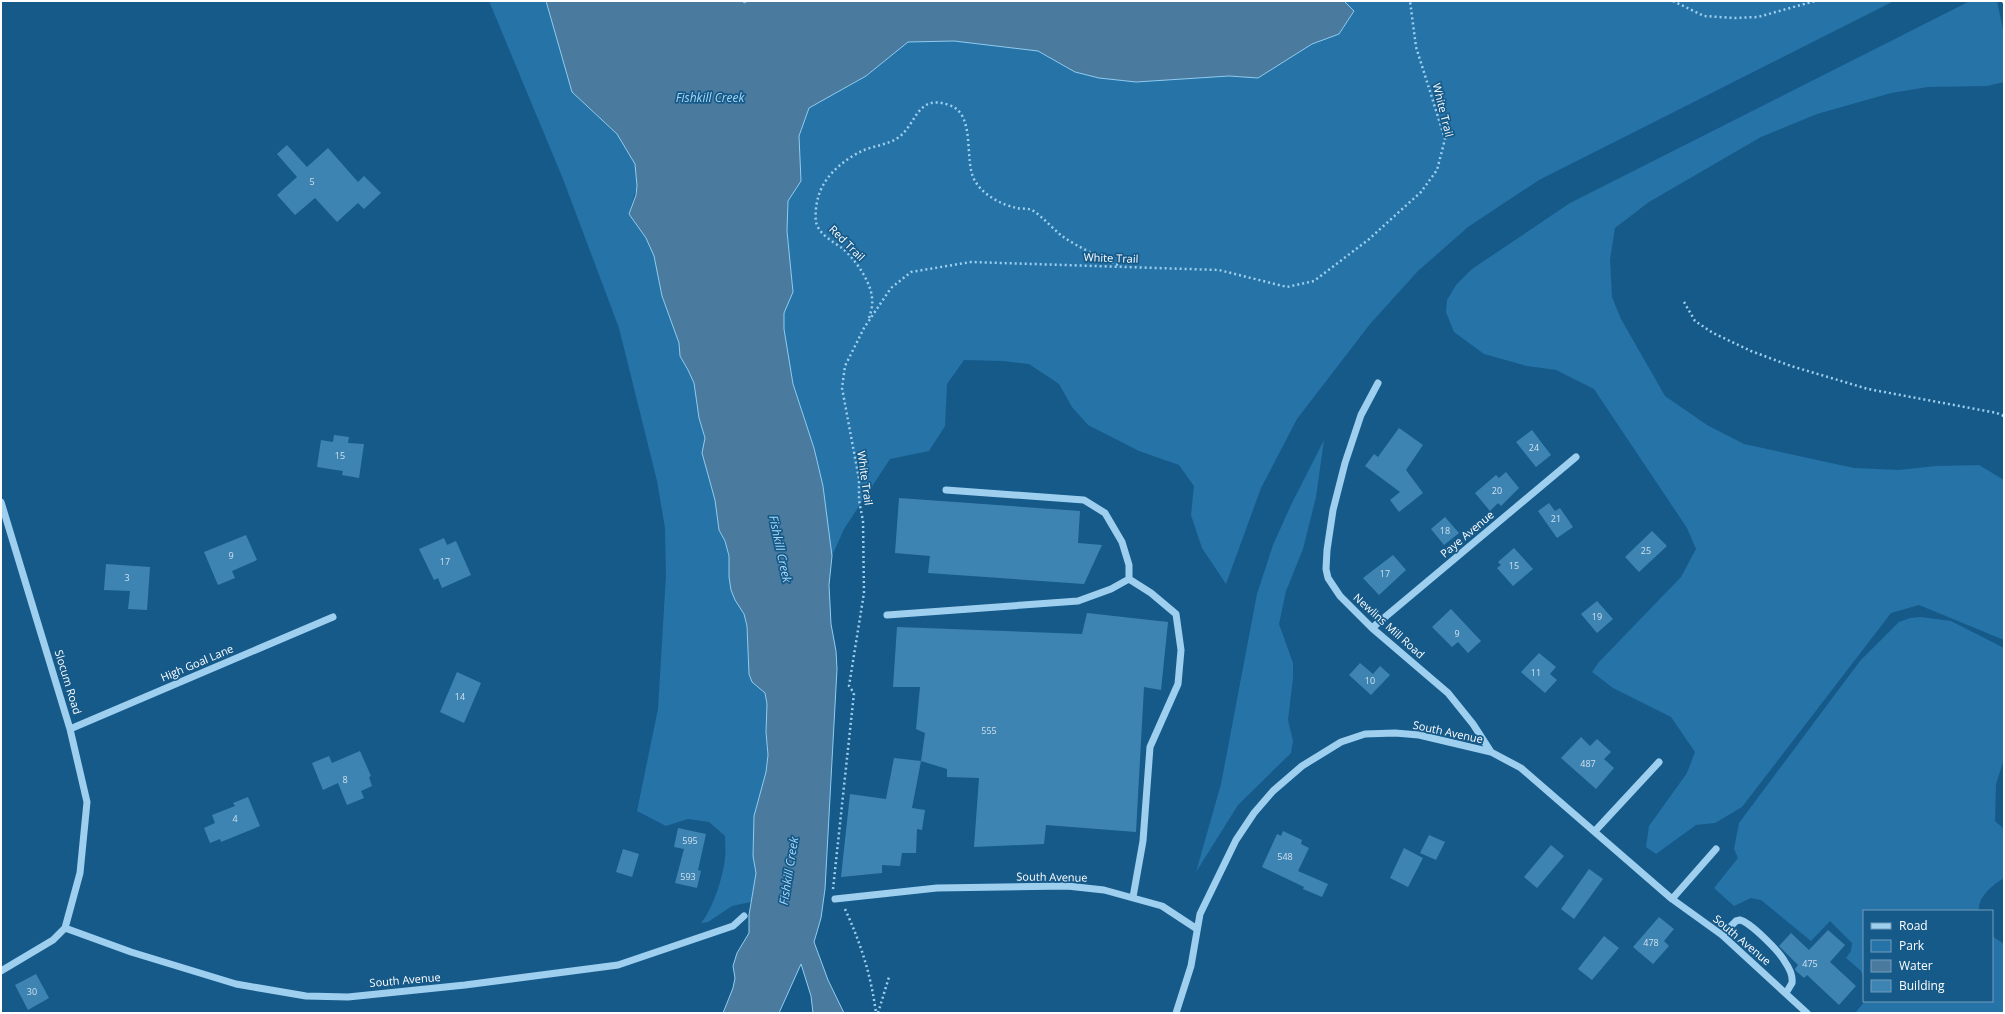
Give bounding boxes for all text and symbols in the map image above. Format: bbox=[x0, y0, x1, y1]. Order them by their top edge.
street label: White Trail bbox=[1430, 81, 1457, 138]
water label: Fishkill Creek bbox=[676, 89, 745, 106]
house number: 5 bbox=[309, 175, 315, 188]
street label: Red Trail bbox=[826, 222, 868, 264]
street label: White Trail bbox=[1083, 249, 1139, 266]
house number: 24 bbox=[1529, 441, 1539, 454]
house number: 15 bbox=[335, 449, 345, 462]
street label: White Trail bbox=[854, 450, 877, 506]
house number: 20 bbox=[1492, 484, 1502, 497]
street label: Paye Avenue bbox=[1437, 507, 1497, 560]
house number: 21 bbox=[1551, 512, 1561, 525]
water label: Fishkill Creek bbox=[765, 514, 796, 585]
house number: 18 bbox=[1440, 524, 1450, 537]
house number: 25 bbox=[1641, 544, 1651, 557]
house number: 9 bbox=[228, 549, 234, 562]
house number: 17 bbox=[440, 555, 450, 568]
house number: 15 bbox=[1509, 559, 1519, 572]
house number: 17 bbox=[1380, 567, 1390, 580]
house number: 3 bbox=[124, 571, 130, 584]
street label: Newlins Mill Road bbox=[1351, 590, 1428, 662]
house number: 19 bbox=[1592, 610, 1602, 623]
house number: 9 bbox=[1454, 627, 1460, 640]
street label: High Goal Lane bbox=[158, 640, 235, 685]
street label: Slocum Road bbox=[52, 648, 85, 716]
house number: 11 bbox=[1531, 666, 1541, 679]
house number: 10 bbox=[1365, 674, 1375, 687]
house number: 14 bbox=[455, 690, 465, 703]
street label: South Avenue bbox=[1412, 717, 1484, 746]
house number: 555 bbox=[981, 724, 997, 737]
house number: 487 bbox=[1580, 757, 1596, 770]
house number: 8 bbox=[342, 773, 348, 786]
house number: 4 bbox=[232, 812, 238, 825]
house number: 595 bbox=[682, 834, 698, 847]
water label: Fishkill Creek bbox=[775, 835, 802, 906]
house number: 548 bbox=[1277, 850, 1293, 863]
street label: South Avenue bbox=[1016, 868, 1088, 885]
house number: 593 bbox=[680, 870, 696, 883]
legend bbox=[1863, 910, 1993, 1002]
street label: South Avenue bbox=[1710, 911, 1774, 968]
text: Road bbox=[1899, 917, 1928, 934]
house number: 478 bbox=[1643, 936, 1659, 949]
text: Park bbox=[1899, 937, 1925, 954]
house number: 475 bbox=[1802, 957, 1818, 970]
text: Water bbox=[1899, 957, 1933, 974]
street label: South Avenue bbox=[369, 969, 441, 990]
text: Building bbox=[1899, 977, 1945, 994]
house number: 30 bbox=[27, 985, 37, 998]

